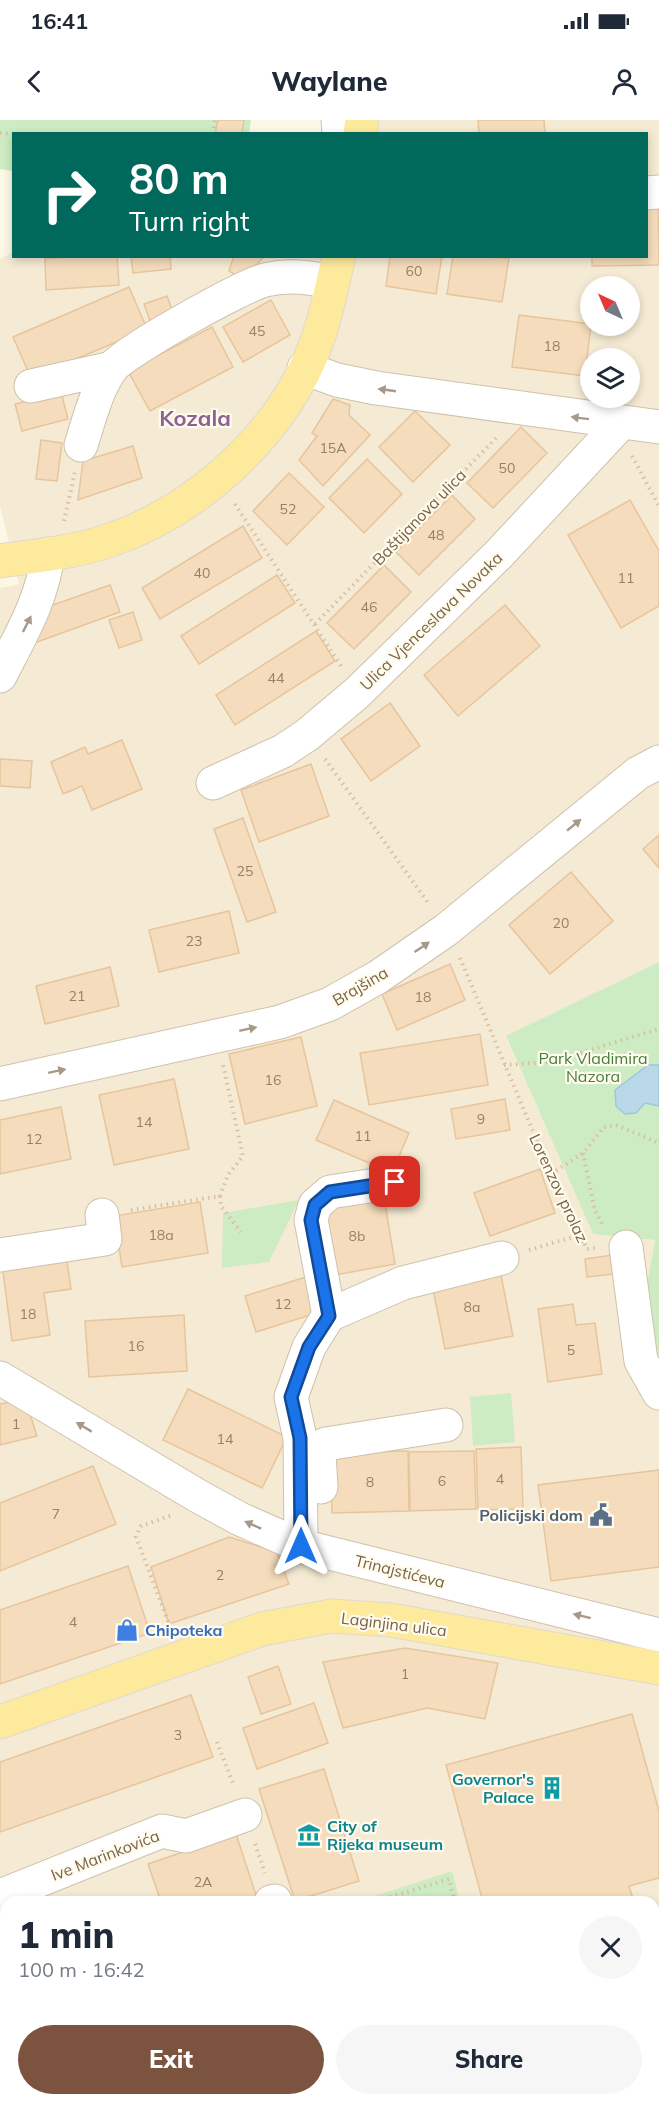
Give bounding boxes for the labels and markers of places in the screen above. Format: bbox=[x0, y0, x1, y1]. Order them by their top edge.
pin bbox=[369, 1156, 420, 1207]
public building icon: Policijski dom bbox=[588, 1502, 614, 1528]
place label: Policijski dom bbox=[479, 1505, 583, 1525]
shop icon: Chipoteka bbox=[114, 1617, 140, 1643]
place label: Chipoteka bbox=[145, 1620, 223, 1640]
place label: Governor's Palace bbox=[452, 1769, 534, 1807]
building icon: Governor's Palace bbox=[539, 1775, 565, 1801]
place label: City of Rijeka museum bbox=[327, 1816, 443, 1854]
museum icon: City of Rijeka museum bbox=[296, 1822, 322, 1848]

